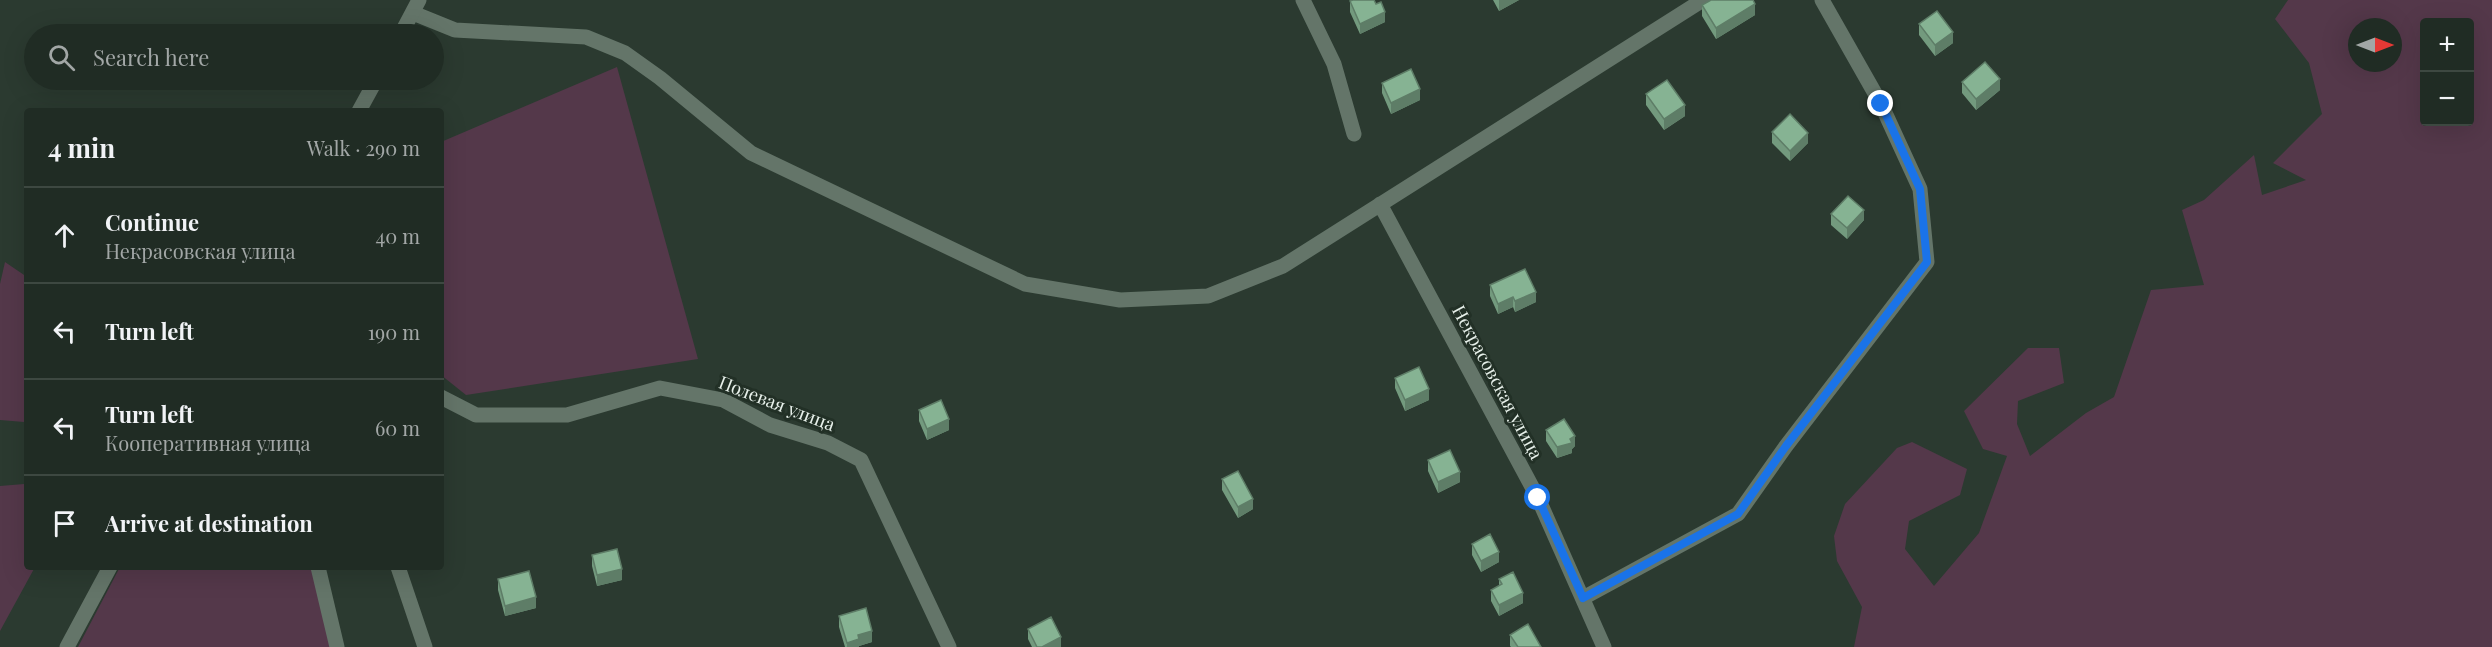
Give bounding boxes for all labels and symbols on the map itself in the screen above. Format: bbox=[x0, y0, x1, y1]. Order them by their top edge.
north arrow bbox=[2348, 18, 2402, 72]
route end bbox=[1867, 90, 1893, 116]
street label: Некрасовская улица bbox=[1447, 301, 1549, 463]
street label: Полевая улица bbox=[715, 370, 839, 436]
route start bbox=[1524, 484, 1550, 510]

